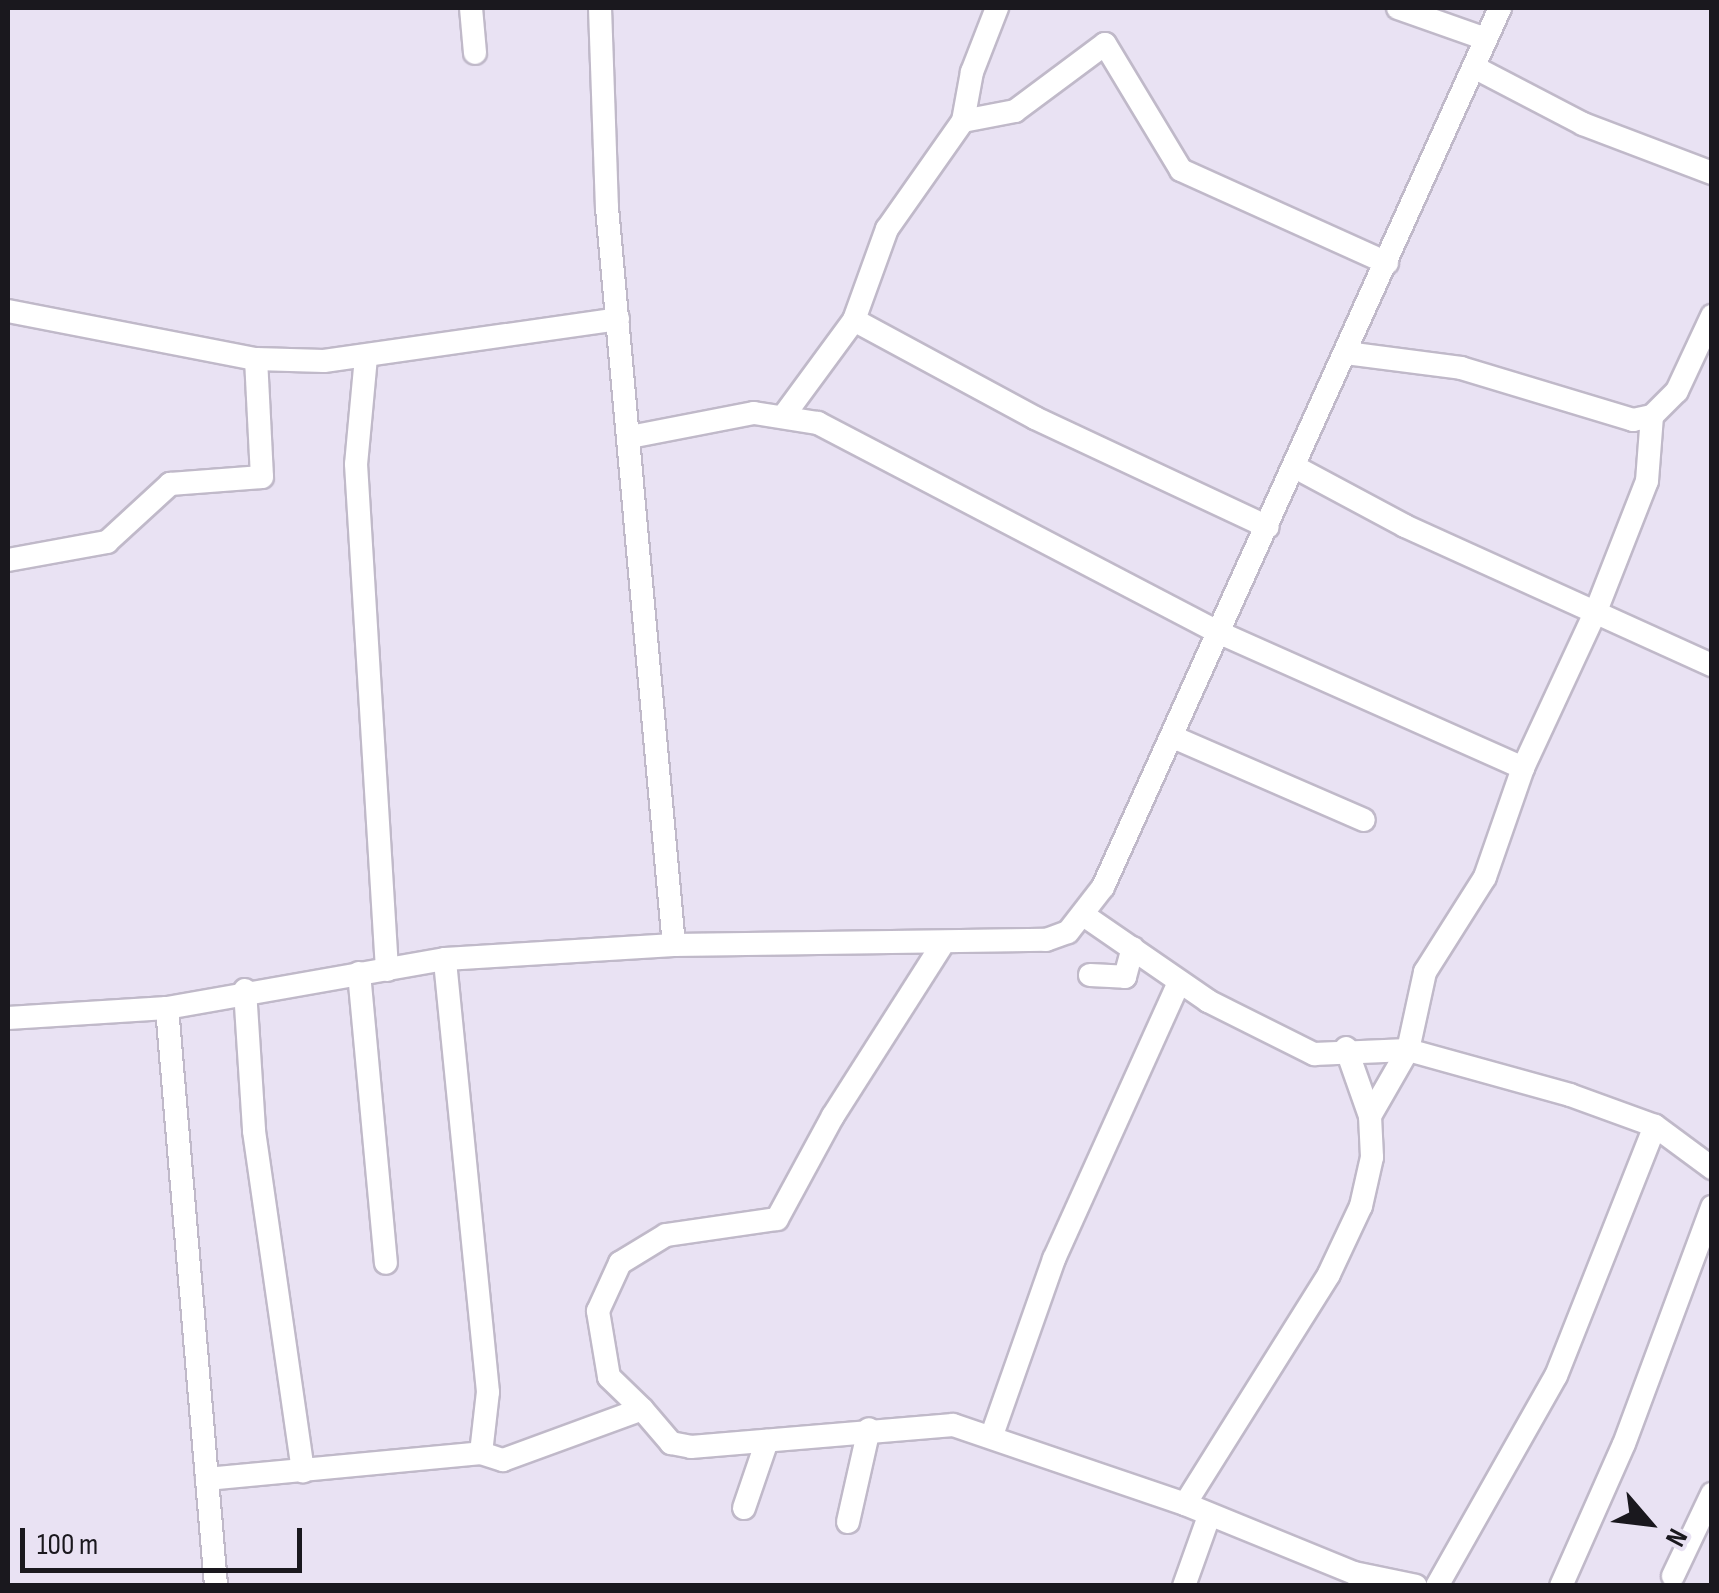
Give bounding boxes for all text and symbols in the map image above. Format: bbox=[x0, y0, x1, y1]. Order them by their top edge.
north arrow bbox=[1599, 1473, 1699, 1573]
scale bar bbox=[25, 1508, 308, 1570]
text: N bbox=[1658, 1523, 1694, 1552]
text: 100 m bbox=[37, 1527, 98, 1563]

